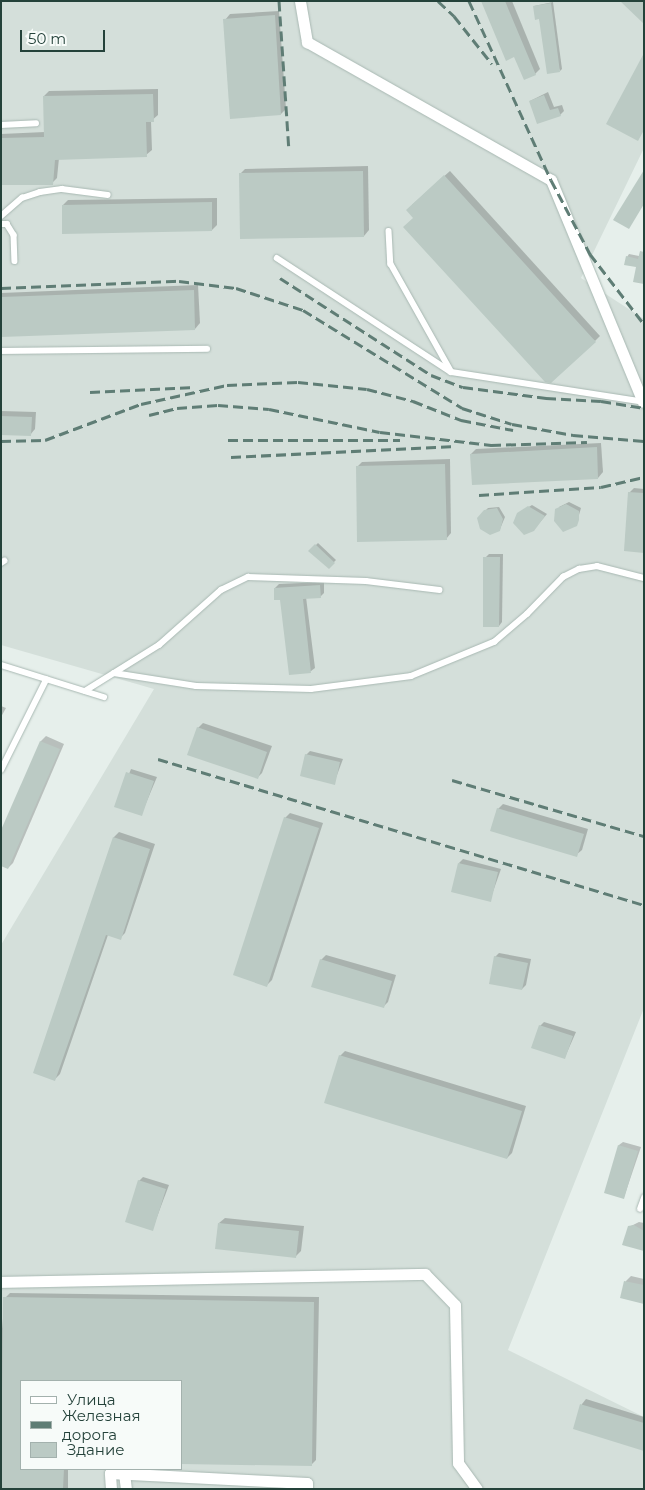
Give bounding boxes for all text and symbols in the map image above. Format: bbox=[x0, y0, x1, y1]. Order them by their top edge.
scale bar bbox=[22, 20, 108, 52]
text: 50 m bbox=[28, 29, 66, 48]
legend bbox=[20, 1380, 182, 1470]
text: Улица bbox=[67, 1390, 115, 1409]
text: Железная дорога bbox=[62, 1406, 141, 1444]
text: Здание bbox=[67, 1440, 125, 1459]

